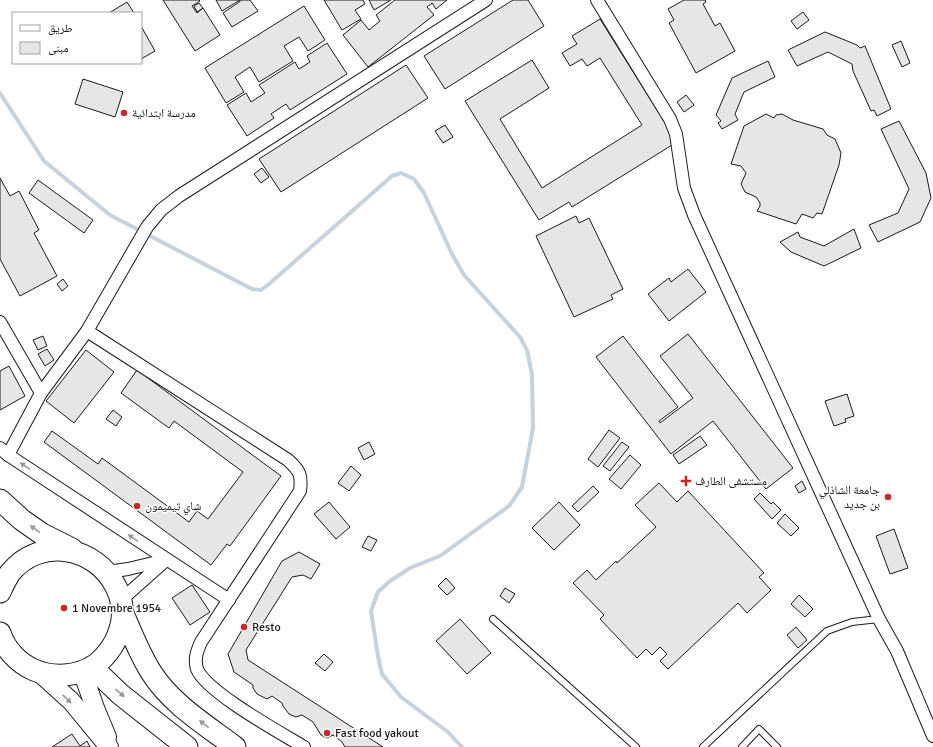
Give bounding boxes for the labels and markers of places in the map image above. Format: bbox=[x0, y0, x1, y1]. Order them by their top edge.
place label: مدرسة ابتدائية bbox=[132, 106, 196, 121]
marker: مدرسة ابتدائية bbox=[119, 108, 129, 118]
place label: مستشفى الطارف bbox=[695, 474, 767, 489]
marker: مستشفى الطارف bbox=[680, 475, 692, 487]
place label: جامعة الشاذلي بن جديد bbox=[819, 483, 880, 512]
marker: جامعة الشاذلي بن جديد bbox=[883, 492, 893, 502]
place label: شاي تيميمون bbox=[145, 499, 201, 516]
marker: شاي تيميمون bbox=[132, 501, 142, 511]
place label: 1 Novembre 1954 bbox=[72, 601, 162, 616]
marker: 1 Novembre 1954 bbox=[59, 603, 69, 613]
place label: Resto bbox=[252, 620, 281, 635]
marker: Resto bbox=[239, 622, 249, 632]
place label: Fast food yakout bbox=[335, 726, 419, 741]
marker: Fast food yakout bbox=[322, 728, 332, 738]

